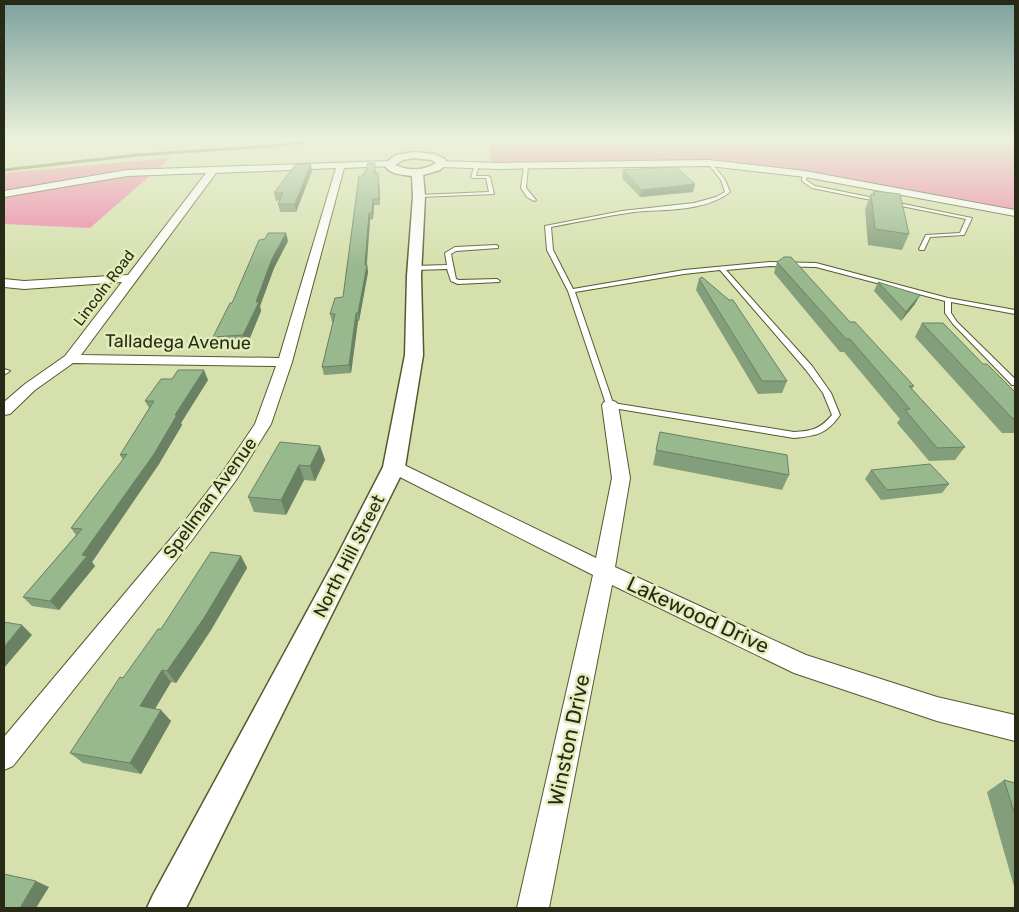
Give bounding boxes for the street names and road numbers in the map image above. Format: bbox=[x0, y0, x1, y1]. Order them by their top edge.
street label: Lincoln Road bbox=[70, 247, 138, 329]
street label: Talladega Avenue bbox=[105, 330, 251, 354]
street label: Spellman Avenue bbox=[159, 433, 261, 563]
street label: North Hill Street bbox=[309, 491, 389, 621]
street label: Lakewood Drive bbox=[623, 571, 773, 658]
street label: Winston Drive bbox=[542, 672, 595, 808]

